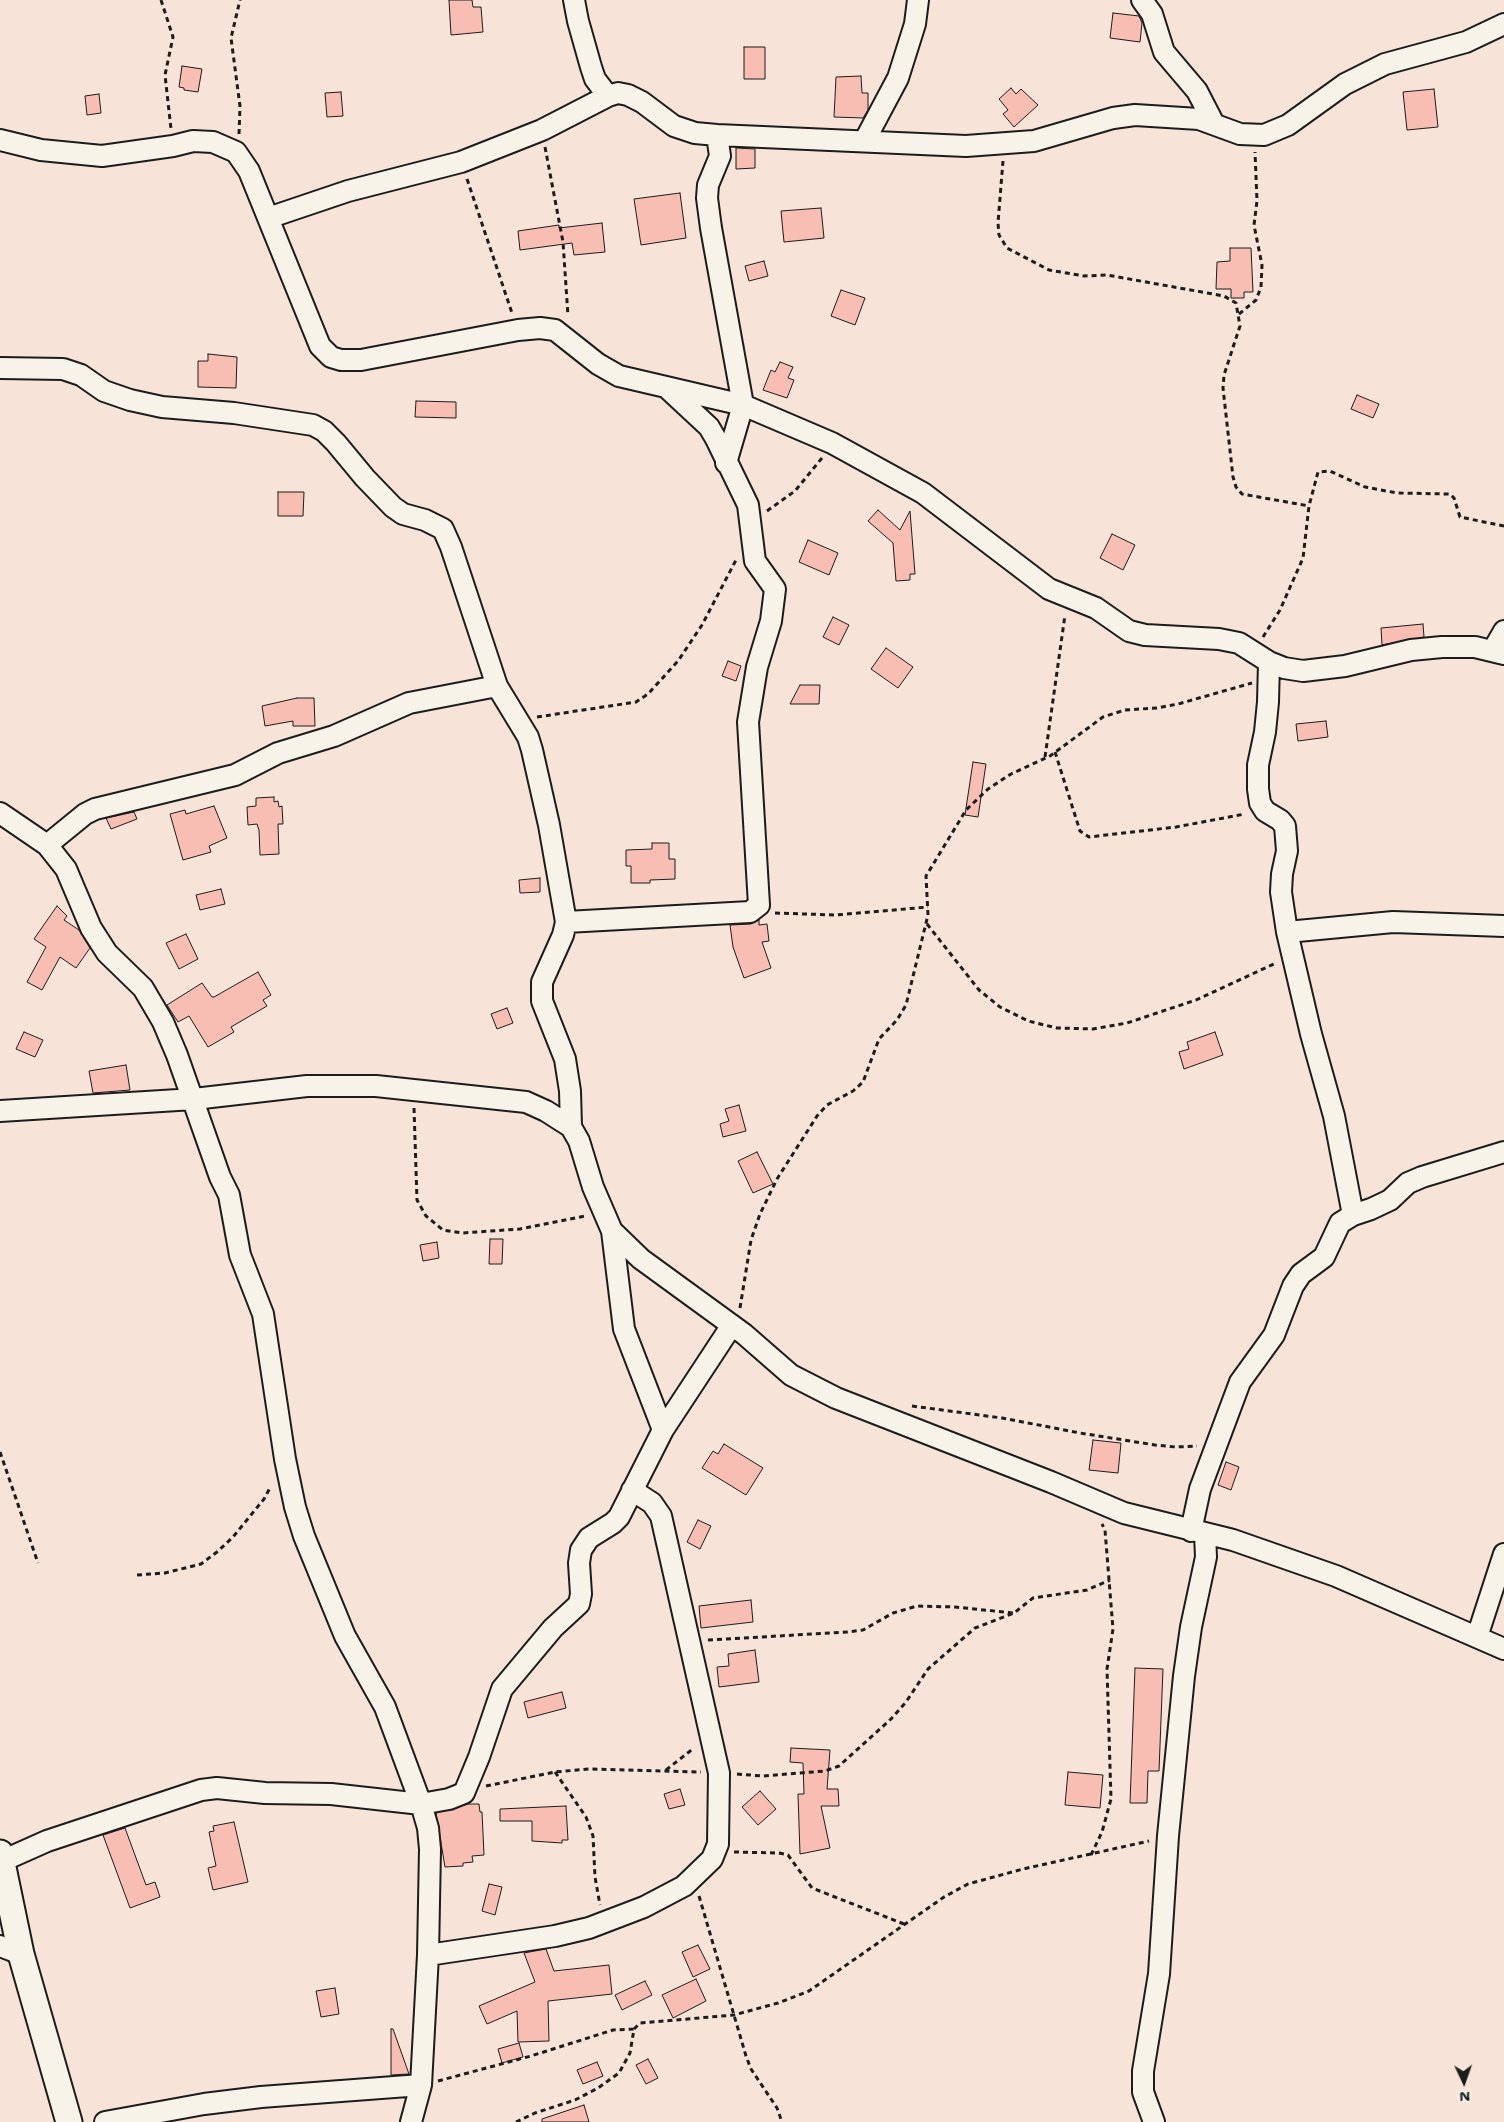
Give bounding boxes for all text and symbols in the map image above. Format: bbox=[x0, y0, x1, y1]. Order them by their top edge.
north arrow bbox=[1439, 2057, 1489, 2107]
text: N bbox=[1459, 2088, 1471, 2106]

